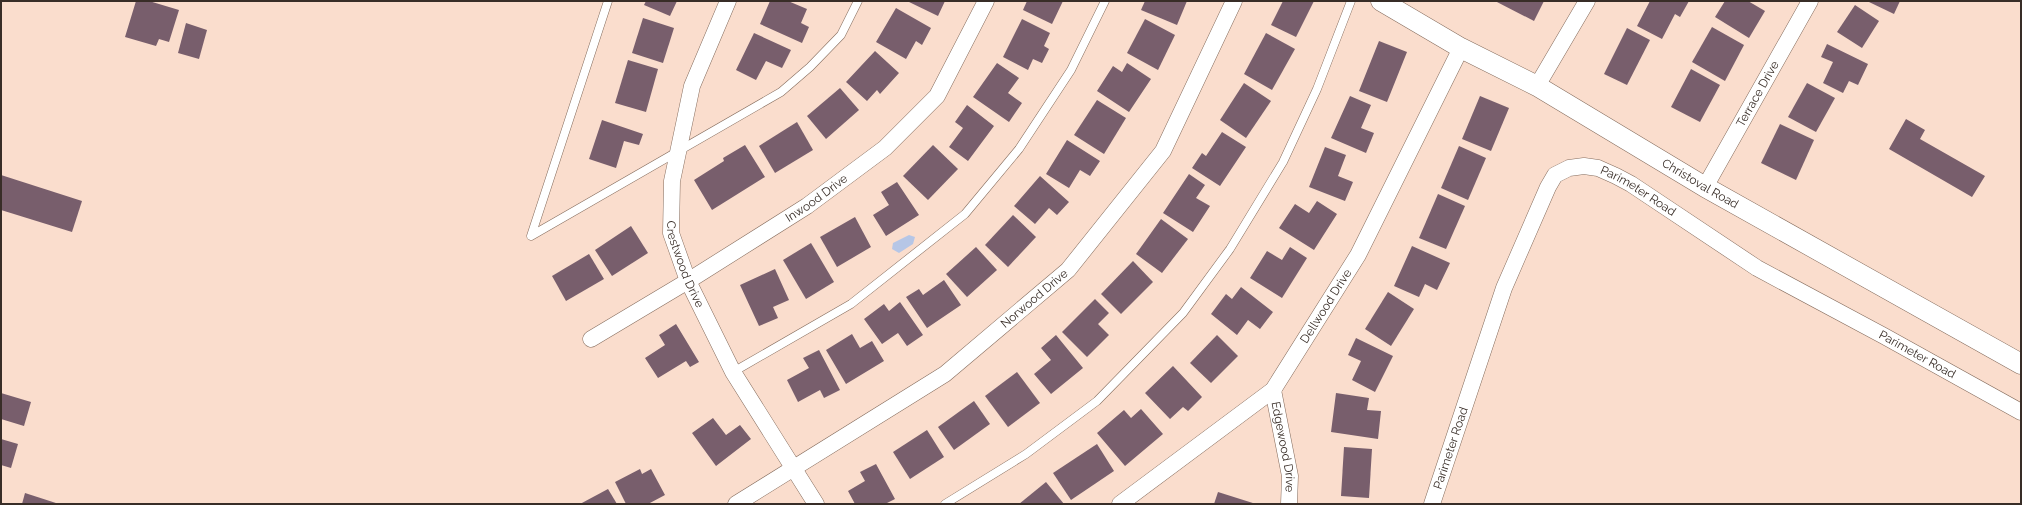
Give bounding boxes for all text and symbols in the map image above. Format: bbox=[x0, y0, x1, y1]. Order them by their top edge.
street label: Terrace Drive bbox=[1733, 58, 1782, 129]
street label: Christoval Road bbox=[1659, 156, 1741, 211]
street label: Parimeter Road bbox=[1598, 163, 1679, 219]
street label: Inwood Drive bbox=[783, 171, 850, 225]
street label: Crestwood Drive bbox=[664, 220, 707, 310]
street label: Norwood Drive bbox=[998, 266, 1071, 331]
street label: Dellwood Drive bbox=[1297, 266, 1354, 346]
street label: Parimeter Road bbox=[1877, 328, 1958, 381]
street label: Edgewood Drive bbox=[1268, 400, 1297, 493]
street label: Parimeter Road bbox=[1430, 405, 1471, 491]

